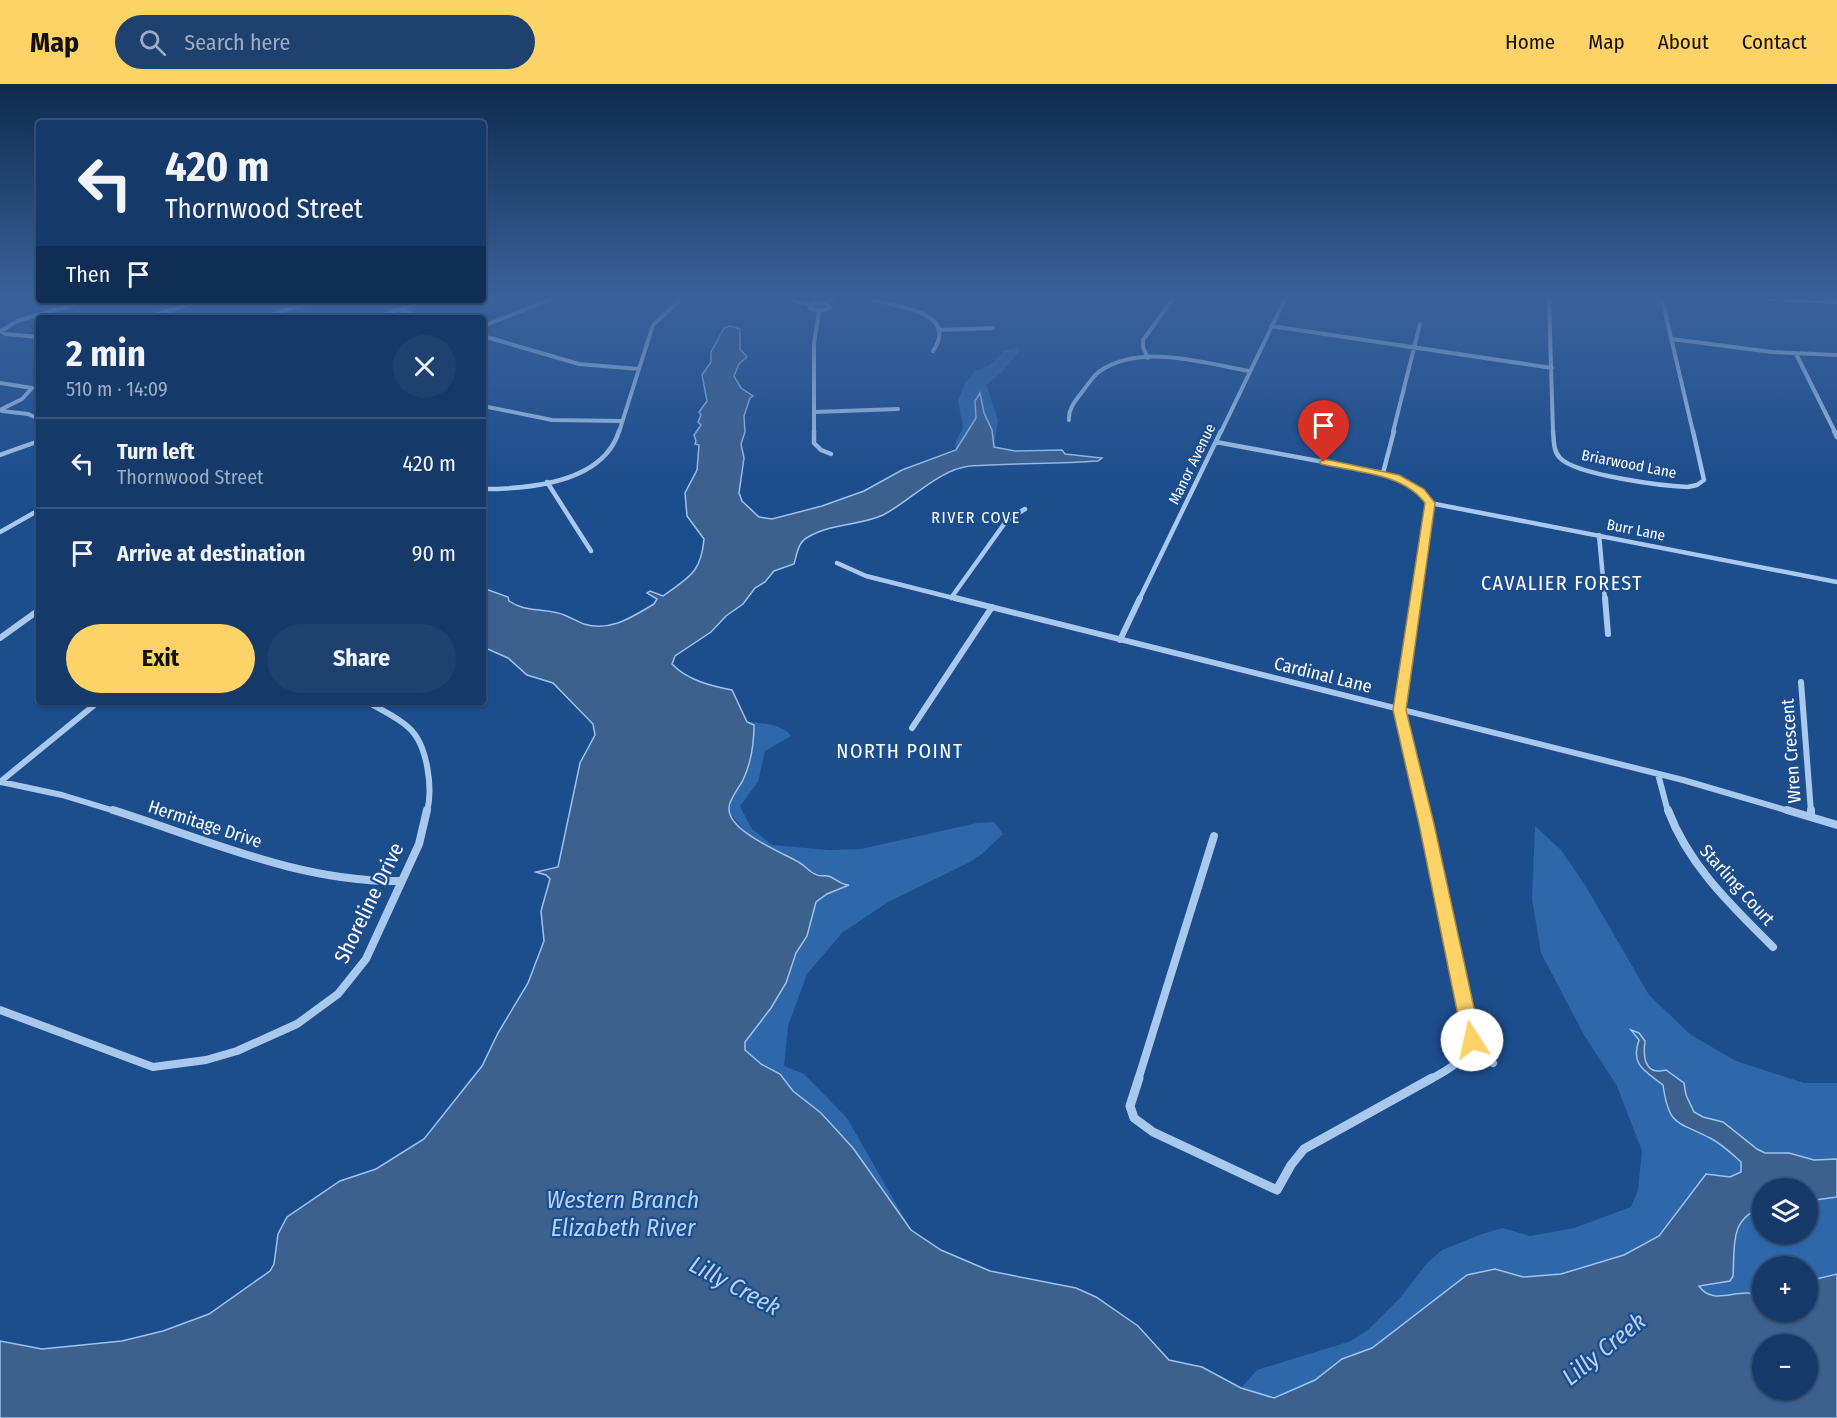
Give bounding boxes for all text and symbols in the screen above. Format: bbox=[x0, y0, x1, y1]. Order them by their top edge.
search box bbox=[115, 15, 535, 69]
text: Map bbox=[30, 26, 79, 59]
icon: search bbox=[136, 26, 169, 59]
text: Search here bbox=[184, 29, 290, 56]
text: Home bbox=[1505, 29, 1555, 55]
text: Map bbox=[1588, 29, 1625, 55]
text: About bbox=[1658, 29, 1709, 55]
text: Contact bbox=[1742, 29, 1807, 55]
text: 420 m bbox=[165, 142, 269, 192]
icon: left bbox=[66, 144, 144, 222]
text: Thornwood Street bbox=[165, 193, 363, 225]
icon: arrive bbox=[122, 258, 155, 291]
text: Then bbox=[66, 261, 110, 288]
text: 2 min bbox=[66, 332, 146, 376]
button: close bbox=[393, 335, 456, 398]
text: 510 m · 14:09 bbox=[66, 377, 168, 401]
pin bbox=[1298, 400, 1349, 462]
icon: arrive bbox=[1307, 409, 1340, 442]
street label: Manor Avenue bbox=[1165, 421, 1219, 507]
text: Turn left bbox=[117, 438, 195, 465]
street label: Briarwood Lane bbox=[1580, 446, 1678, 482]
icon: left bbox=[66, 447, 99, 480]
text: 420 m bbox=[402, 450, 456, 477]
text: Thornwood Street bbox=[117, 465, 264, 489]
district label: RIVER COVE bbox=[931, 508, 1021, 527]
street label: Burr Lane bbox=[1605, 516, 1667, 544]
icon: arrive bbox=[66, 537, 99, 570]
text: Arrive at destination bbox=[117, 540, 305, 567]
text: 90 m bbox=[412, 540, 456, 567]
district label: CAVALIER FOREST bbox=[1481, 571, 1643, 595]
button: Exit bbox=[66, 624, 255, 693]
button: Share bbox=[267, 624, 456, 693]
street label: Cardinal Lane bbox=[1272, 652, 1374, 698]
street label: Wren Crescent bbox=[1776, 698, 1806, 804]
district label: NORTH POINT bbox=[836, 739, 964, 763]
street label: Hermitage Drive bbox=[145, 795, 265, 853]
street label: Shoreline Drive bbox=[329, 838, 409, 968]
street label: Starling Court bbox=[1695, 840, 1779, 930]
position arrow bbox=[1440, 1008, 1504, 1072]
map controls bbox=[1752, 1178, 1818, 1400]
button: layers bbox=[1752, 1178, 1818, 1244]
water label: Western Branch Elizabeth River bbox=[547, 1186, 699, 1242]
water label: Lilly Creek bbox=[685, 1250, 785, 1322]
button: + bbox=[1752, 1256, 1818, 1322]
water label: Lilly Creek bbox=[1557, 1307, 1651, 1391]
button: − bbox=[1752, 1334, 1818, 1400]

